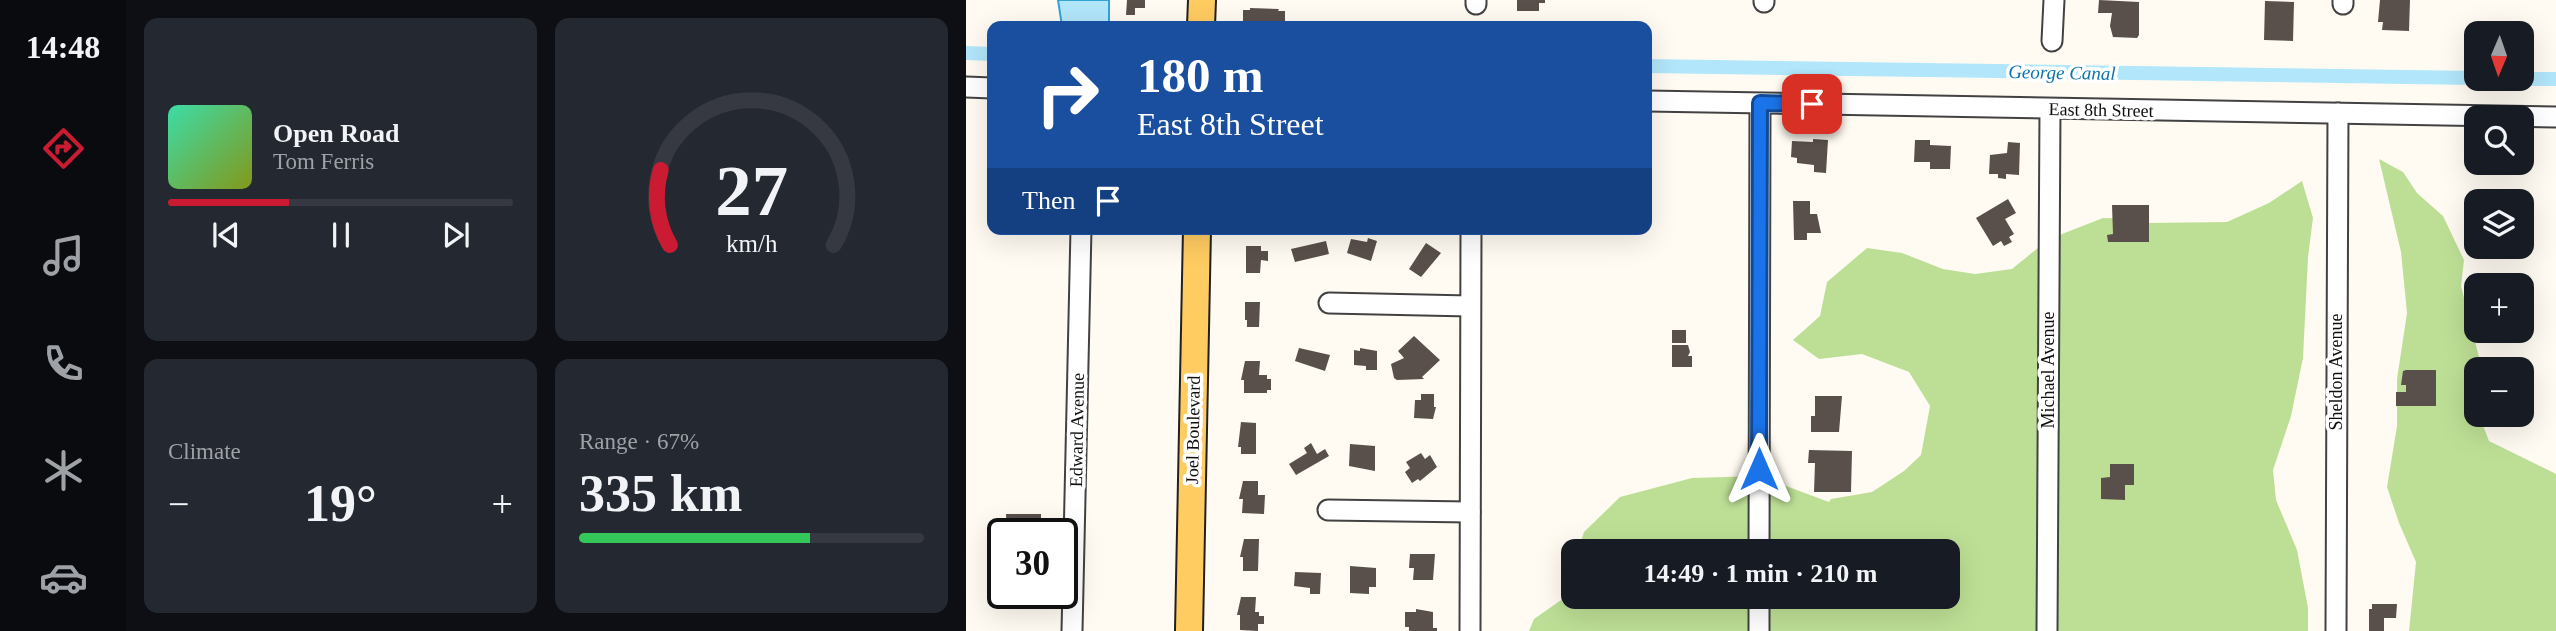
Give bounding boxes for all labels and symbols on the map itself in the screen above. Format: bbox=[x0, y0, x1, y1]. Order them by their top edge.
north arrow bbox=[2464, 21, 2534, 91]
water label: George Canal bbox=[2008, 61, 2116, 84]
pin bbox=[1782, 74, 1842, 134]
street label: East 8th Street bbox=[2048, 99, 2154, 121]
street label: Michael Avenue bbox=[2038, 311, 2058, 429]
street label: Sheldon Avenue bbox=[2326, 313, 2346, 431]
street label: Edward Avenue bbox=[1066, 373, 1088, 487]
street label: Joel Boulevard bbox=[1182, 376, 1204, 484]
position arrow bbox=[1722, 432, 1796, 506]
speed limit sign: 30 bbox=[987, 518, 1078, 609]

